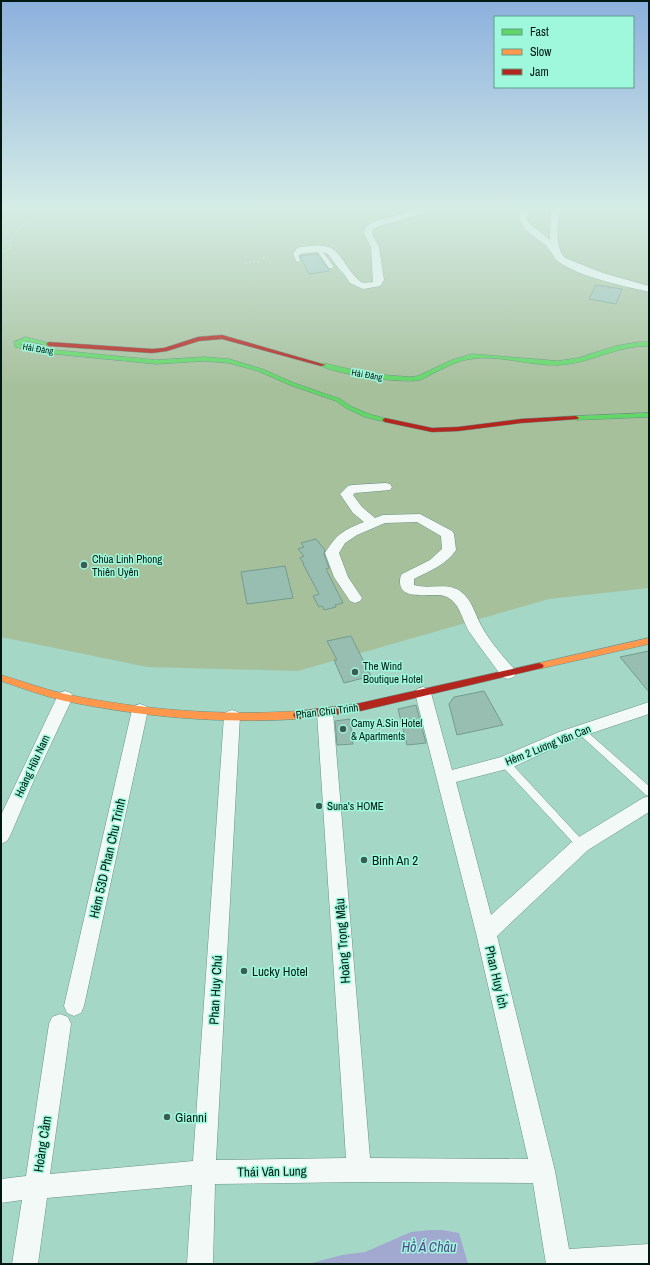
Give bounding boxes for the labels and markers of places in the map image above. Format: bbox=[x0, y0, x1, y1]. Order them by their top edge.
place label: Chùa Linh Phong Thiên Uyên bbox=[92, 552, 162, 579]
marker: Chùa Linh Phong Thiên Uyên bbox=[79, 560, 89, 570]
place label: The Wind Boutique Hotel bbox=[363, 659, 423, 686]
marker: The Wind Boutique Hotel bbox=[350, 667, 360, 677]
place label: Camy A.Sin Hotel & Apartments bbox=[351, 716, 422, 743]
marker: Camy A.Sin Hotel & Apartments bbox=[338, 724, 348, 734]
place label: Suna's HOME bbox=[327, 799, 384, 813]
marker: Suna's HOME bbox=[314, 801, 324, 811]
place label: Binh An 2 bbox=[372, 852, 418, 869]
marker: Binh An 2 bbox=[359, 855, 369, 865]
place label: Lucky Hotel bbox=[252, 963, 308, 980]
marker: Lucky Hotel bbox=[239, 966, 249, 976]
place label: Gianni bbox=[175, 1109, 207, 1126]
marker: Gianni bbox=[162, 1112, 172, 1122]

